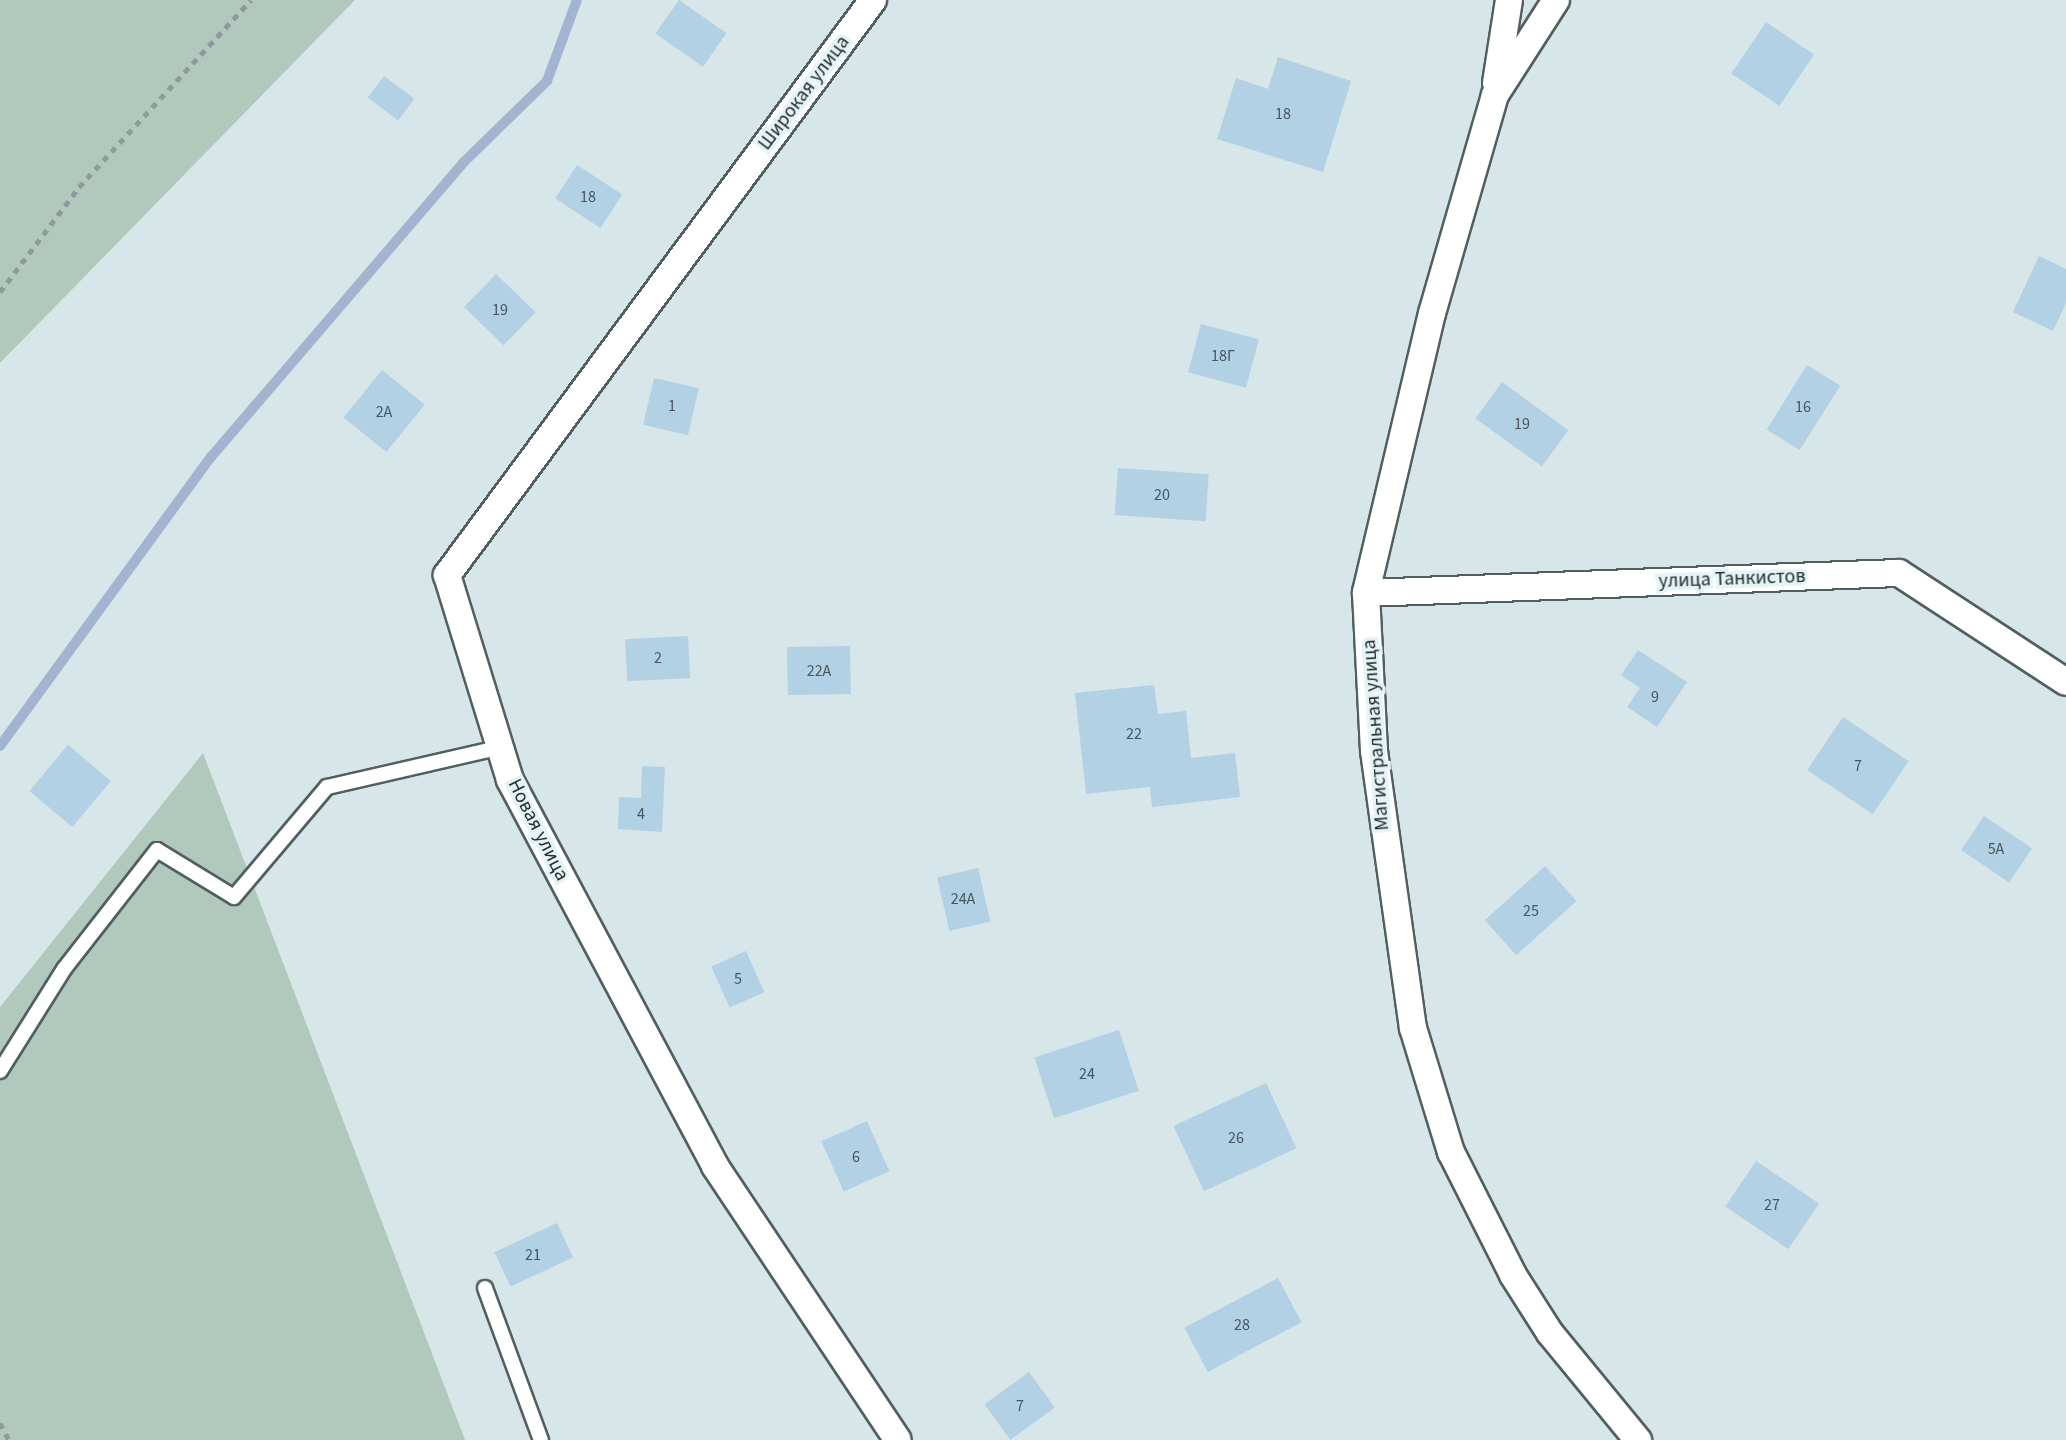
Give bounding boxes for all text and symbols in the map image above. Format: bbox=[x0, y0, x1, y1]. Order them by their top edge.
street label: Широкая улица bbox=[753, 31, 855, 155]
house number: 18 bbox=[1275, 104, 1291, 124]
house number: 18 bbox=[580, 187, 596, 207]
house number: 19 bbox=[492, 300, 508, 320]
house number: 18Г bbox=[1211, 346, 1235, 366]
house number: 1 bbox=[668, 396, 676, 416]
house number: 16 bbox=[1795, 397, 1811, 417]
house number: 2А bbox=[376, 402, 392, 422]
house number: 19 bbox=[1514, 414, 1530, 434]
house number: 20 bbox=[1154, 485, 1170, 505]
street label: улица Танкистов bbox=[1658, 564, 1806, 594]
street label: Магистральная улица bbox=[1357, 639, 1395, 831]
house number: 2 bbox=[654, 648, 662, 668]
house number: 22А bbox=[807, 661, 831, 681]
house number: 9 bbox=[1651, 687, 1659, 707]
house number: 22 bbox=[1126, 724, 1142, 744]
house number: 7 bbox=[1854, 756, 1862, 776]
street label: Новая улица bbox=[502, 775, 574, 885]
house number: 4 bbox=[637, 804, 645, 824]
house number: 5А bbox=[1988, 839, 2004, 859]
house number: 24А bbox=[951, 889, 975, 909]
house number: 25 bbox=[1523, 901, 1539, 921]
house number: 5 bbox=[734, 969, 742, 989]
house number: 24 bbox=[1079, 1064, 1095, 1084]
house number: 26 bbox=[1228, 1128, 1244, 1148]
house number: 6 bbox=[852, 1147, 860, 1167]
house number: 27 bbox=[1764, 1195, 1780, 1215]
house number: 21 bbox=[525, 1245, 541, 1265]
house number: 28 bbox=[1234, 1315, 1250, 1335]
house number: 7 bbox=[1016, 1396, 1024, 1416]

